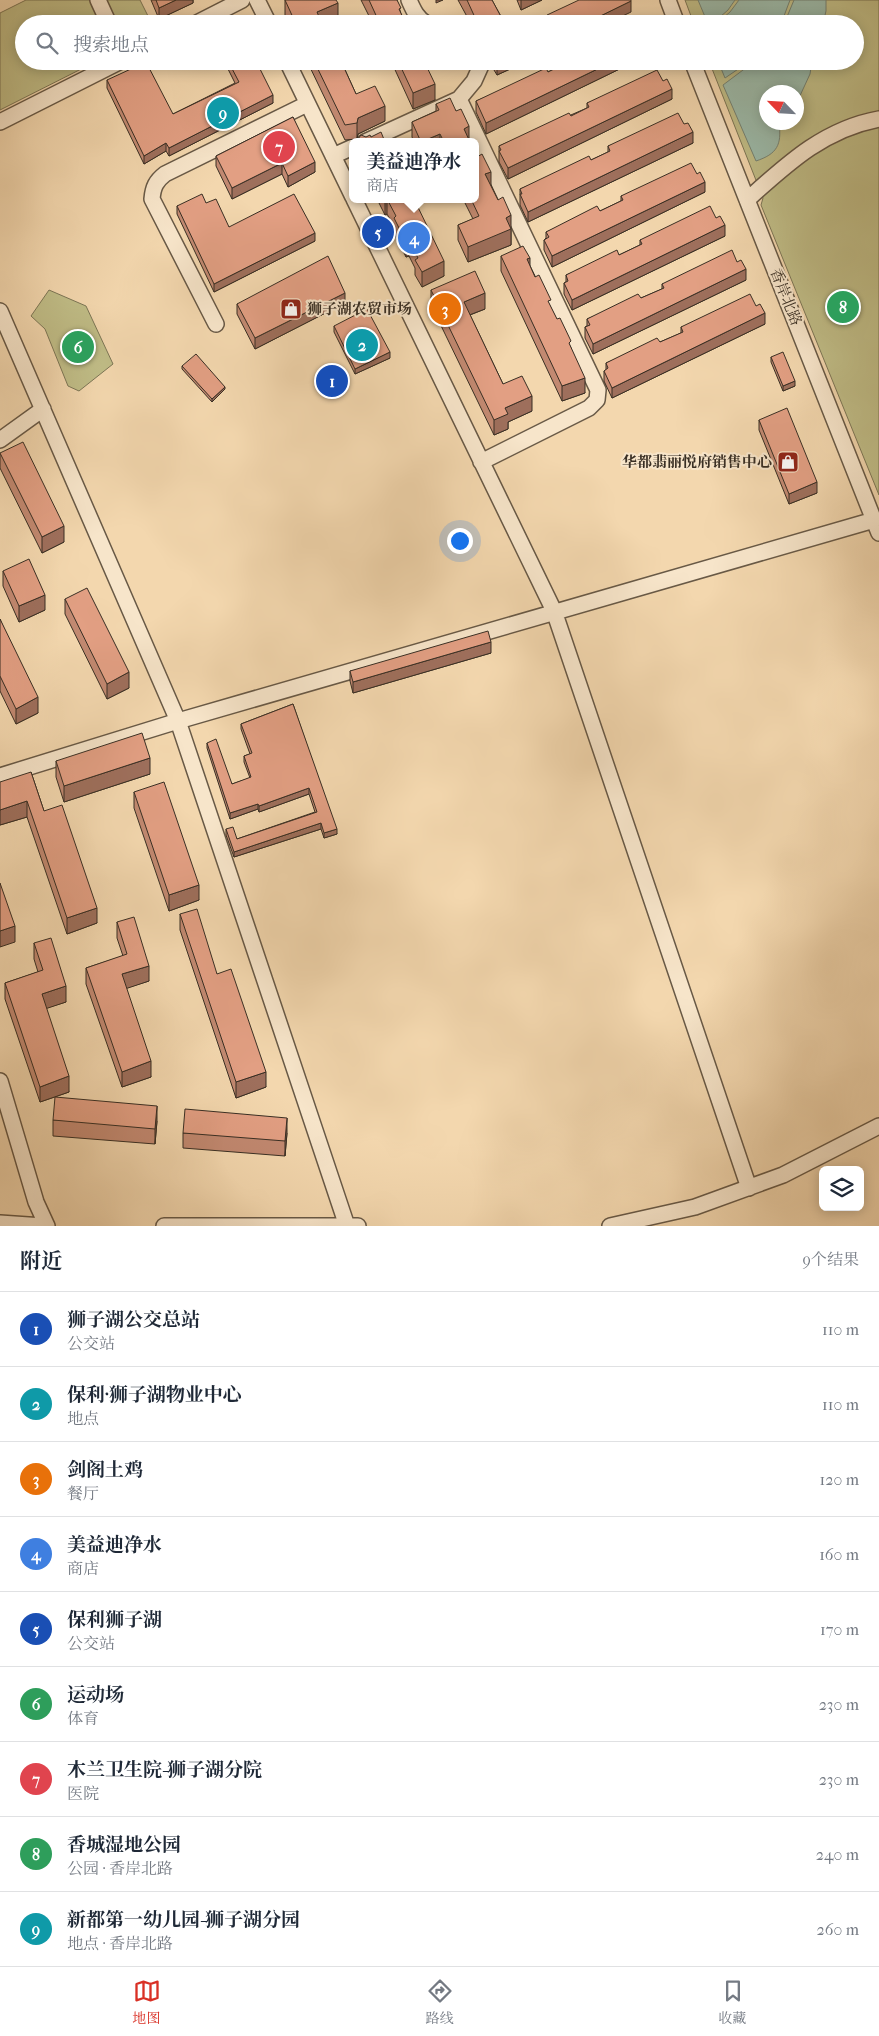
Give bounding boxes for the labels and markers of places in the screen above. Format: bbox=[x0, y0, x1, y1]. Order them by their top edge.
pin: 9 bbox=[207, 94, 239, 132]
pin: 7 bbox=[263, 128, 295, 166]
pin: 5 bbox=[362, 213, 394, 251]
pin: 4 bbox=[398, 219, 430, 257]
pin: 8 bbox=[827, 288, 859, 326]
pin: 3 bbox=[429, 290, 461, 328]
shop icon: 狮子湖农贸市场 bbox=[279, 297, 303, 321]
place label: 狮子湖农贸市场 bbox=[307, 300, 412, 318]
pin: 2 bbox=[346, 326, 378, 364]
pin: 6 bbox=[62, 328, 94, 366]
pin: 1 bbox=[316, 362, 348, 400]
shop icon: 华都翡丽悦府销售中心 bbox=[776, 450, 800, 474]
place label: 华都翡丽悦府销售中心 bbox=[622, 453, 772, 471]

